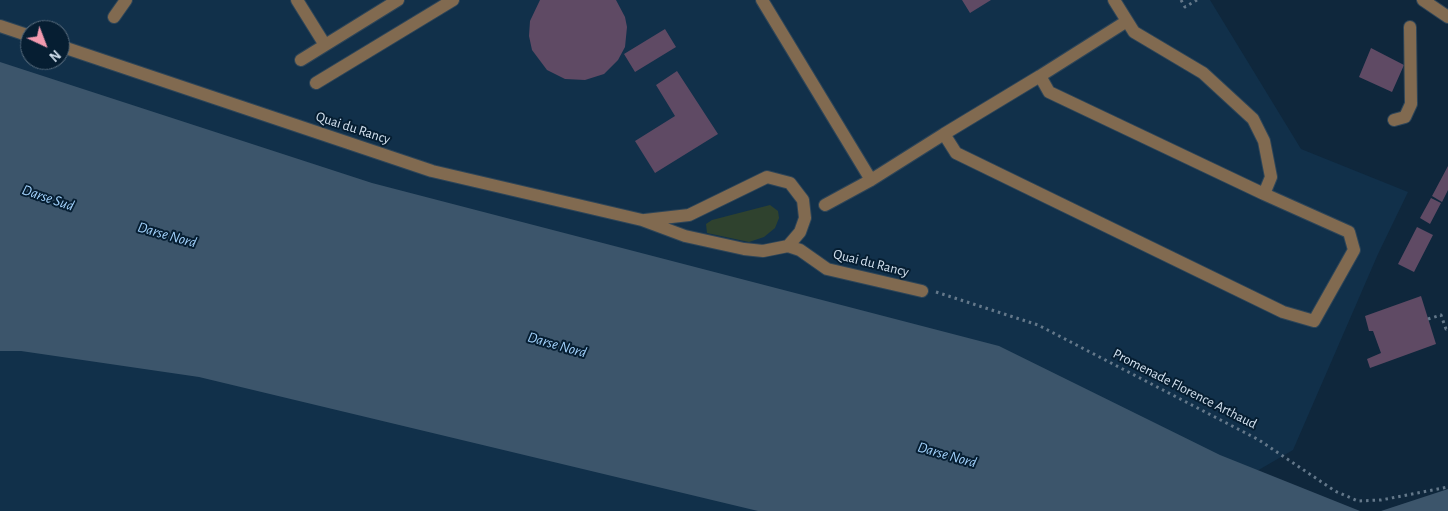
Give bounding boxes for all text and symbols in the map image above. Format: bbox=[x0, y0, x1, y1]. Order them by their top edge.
north arrow bbox=[20, 20, 70, 70]
text: N bbox=[46, 47, 63, 64]
street label: Quai du Rancy bbox=[314, 108, 392, 148]
water label: Darse Sud bbox=[20, 181, 76, 215]
water label: Darse Nord bbox=[135, 218, 199, 252]
street label: Quai du Rancy bbox=[831, 245, 911, 281]
water label: Darse Nord bbox=[525, 328, 589, 362]
street label: Promenade Florence Arthaud bbox=[1110, 345, 1260, 433]
water label: Darse Nord bbox=[915, 438, 979, 472]

